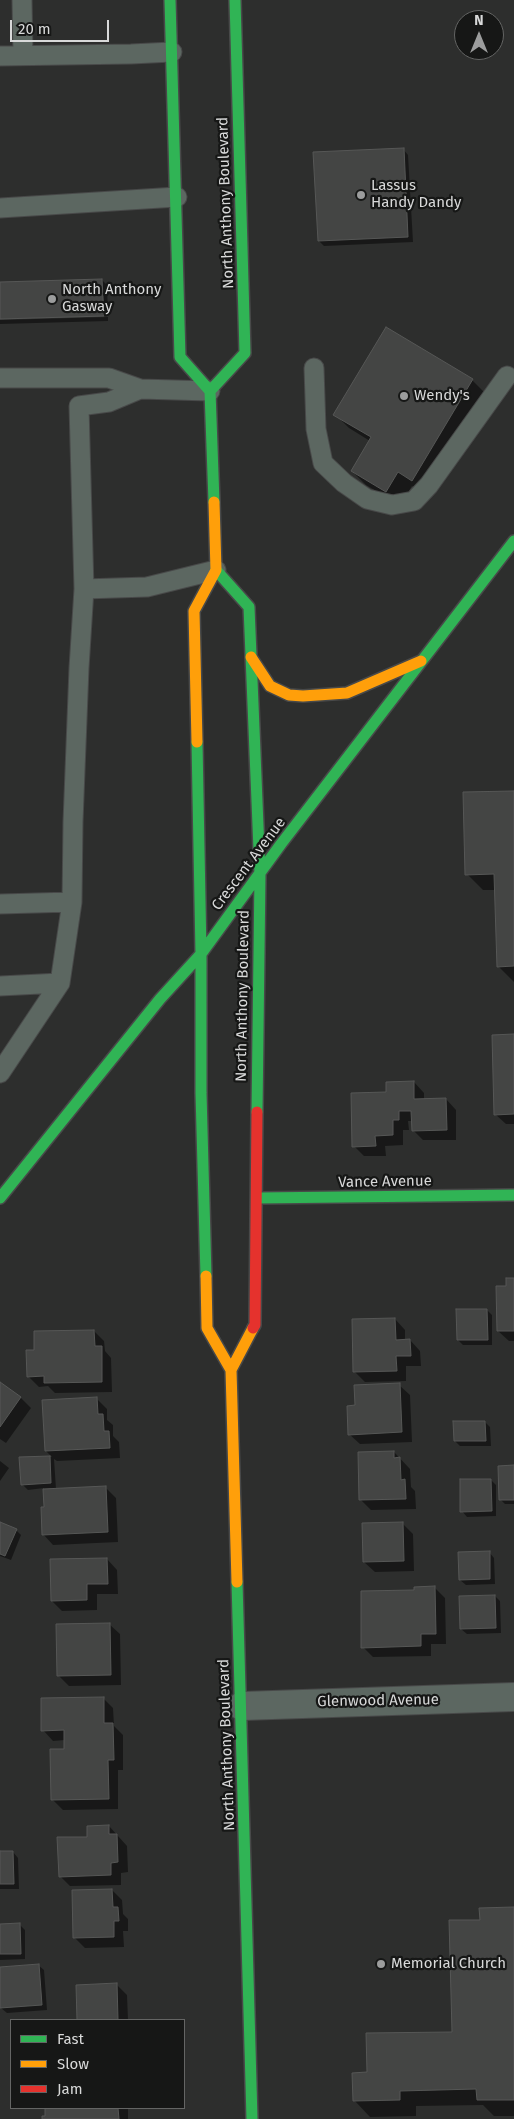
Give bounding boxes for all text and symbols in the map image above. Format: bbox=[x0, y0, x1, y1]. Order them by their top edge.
scale bar bbox=[12, 10, 111, 42]
north arrow bbox=[454, 10, 504, 60]
text: N bbox=[474, 12, 484, 29]
text: 20 m bbox=[18, 20, 51, 38]
street label: North Anthony Boulevard bbox=[214, 117, 238, 289]
place label: Lassus Handy Dandy bbox=[371, 177, 461, 212]
marker: Lassus Handy Dandy bbox=[355, 189, 367, 201]
place label: North Anthony Gasway bbox=[62, 281, 161, 316]
marker: North Anthony Gasway bbox=[46, 293, 58, 305]
place label: Wendy's bbox=[414, 387, 470, 405]
marker: Wendy's bbox=[398, 390, 410, 402]
street label: Crescent Avenue bbox=[208, 814, 290, 914]
street label: North Anthony Boulevard bbox=[233, 910, 253, 1082]
street label: Vance Avenue bbox=[338, 1172, 432, 1192]
street label: North Anthony Boulevard bbox=[215, 1659, 239, 1831]
street label: Glenwood Avenue bbox=[317, 1691, 439, 1711]
place label: Memorial Church bbox=[391, 1955, 506, 1973]
marker: Memorial Church bbox=[375, 1958, 387, 1970]
legend bbox=[10, 2019, 185, 2109]
text: Fast bbox=[57, 2030, 84, 2048]
text: Slow bbox=[57, 2055, 89, 2073]
text: Jam bbox=[57, 2080, 83, 2098]

